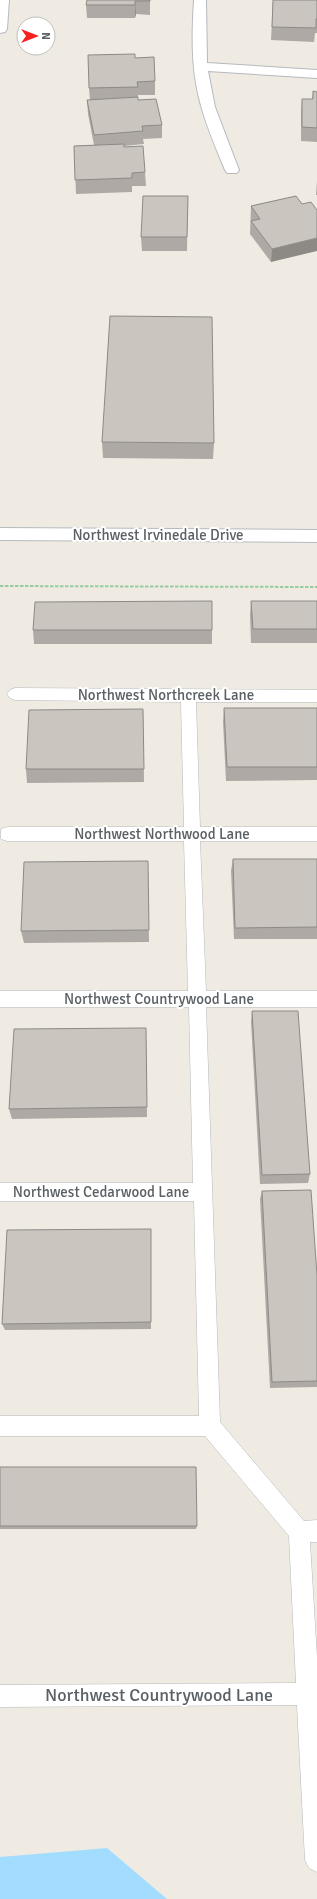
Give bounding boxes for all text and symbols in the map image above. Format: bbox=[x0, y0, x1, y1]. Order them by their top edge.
north arrow bbox=[16, 16, 56, 56]
text: N bbox=[39, 32, 52, 40]
street label: Northwest Irvinedale Drive bbox=[72, 526, 244, 544]
street label: Northwest Northcreek Lane bbox=[78, 686, 254, 704]
street label: Northwest Northwood Lane bbox=[74, 825, 250, 843]
street label: Northwest Countrywood Lane bbox=[64, 990, 254, 1008]
street label: Northwest Cedarwood Lane bbox=[13, 1183, 189, 1201]
street label: Northwest Countrywood Lane bbox=[45, 1684, 273, 1706]

